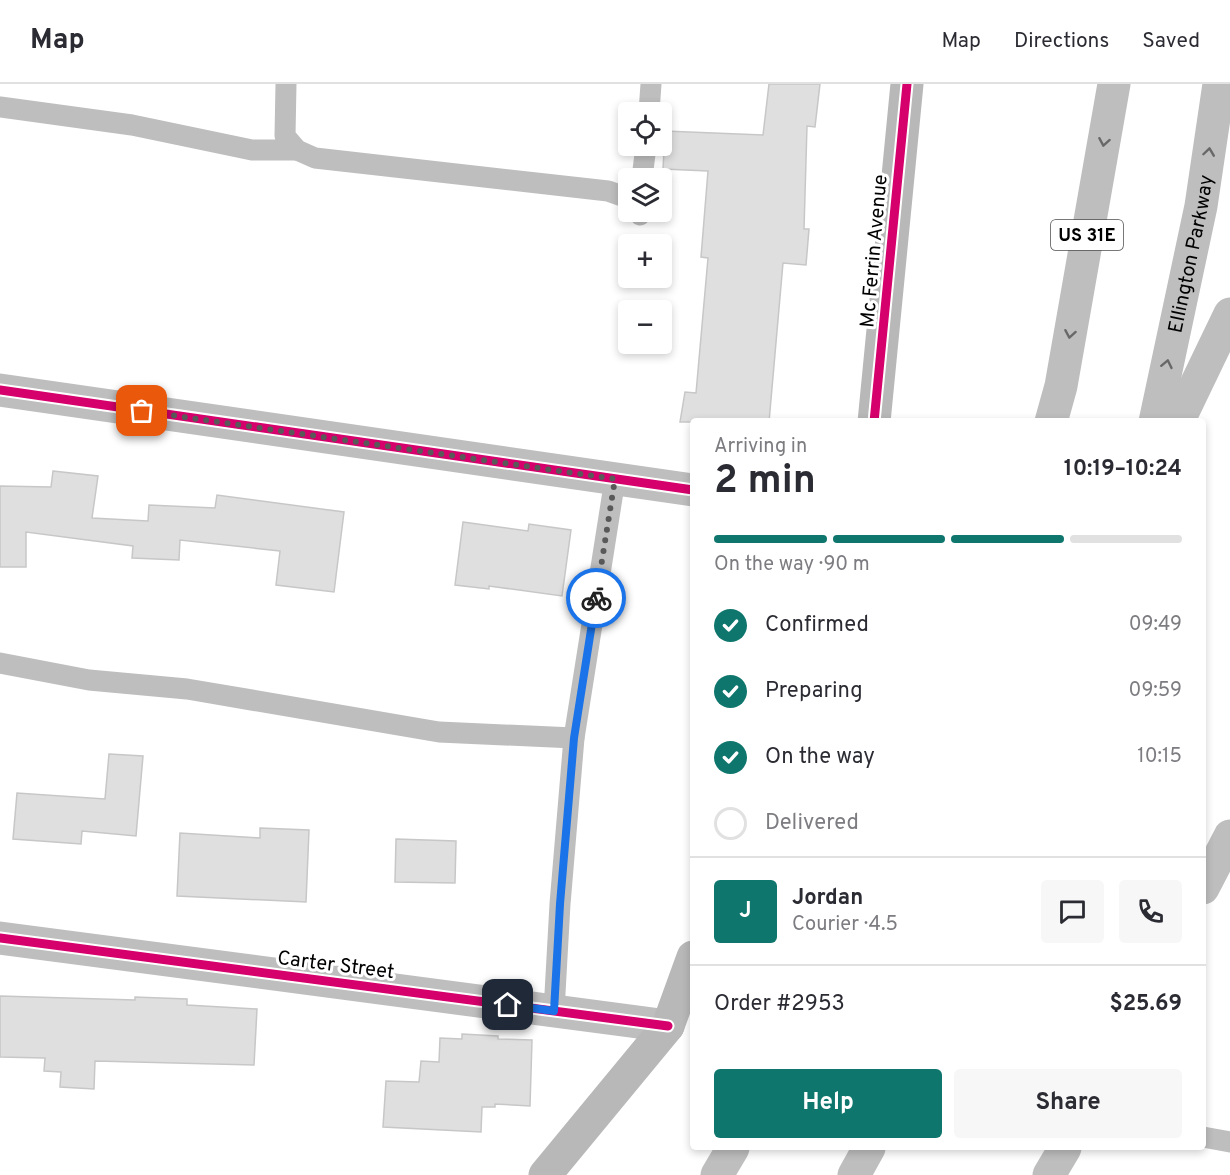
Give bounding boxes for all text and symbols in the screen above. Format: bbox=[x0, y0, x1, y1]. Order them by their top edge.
text: Map bbox=[30, 23, 85, 59]
text: Map bbox=[941, 28, 981, 55]
text: Directions bbox=[1014, 28, 1109, 55]
text: Saved bbox=[1142, 28, 1200, 55]
map controls bbox=[618, 102, 672, 354]
button: locate bbox=[618, 102, 672, 156]
one-way arrow bbox=[1098, 136, 1111, 146]
one-way arrow bbox=[1202, 148, 1214, 157]
button: layers bbox=[618, 168, 672, 222]
street label: Mc Ferrin Avenue bbox=[855, 173, 895, 329]
street label: Ellington Parkway bbox=[1163, 173, 1220, 336]
road number: US 31E bbox=[1051, 220, 1123, 250]
button: + bbox=[618, 234, 672, 288]
button: − bbox=[618, 300, 672, 354]
one-way arrow bbox=[1064, 328, 1077, 338]
one-way arrow bbox=[1160, 360, 1173, 370]
pin bbox=[116, 385, 167, 436]
icon: bag bbox=[125, 394, 158, 427]
text: Arriving in bbox=[714, 434, 807, 460]
text: 10:19–10:24 bbox=[1064, 456, 1182, 483]
text: 2 min bbox=[714, 458, 816, 507]
text: On the way · 90 m bbox=[714, 552, 870, 578]
courier bbox=[566, 568, 626, 628]
icon: bike bbox=[580, 582, 613, 615]
icon: check bbox=[714, 609, 747, 642]
text: Confirmed bbox=[765, 612, 869, 639]
text: 09:49 bbox=[1129, 612, 1182, 638]
icon: check bbox=[714, 675, 747, 708]
text: Preparing bbox=[765, 678, 863, 705]
text: 09:59 bbox=[1129, 678, 1182, 704]
icon: check bbox=[714, 741, 747, 774]
text: On the way bbox=[765, 744, 875, 771]
text: 10:15 bbox=[1137, 744, 1182, 770]
text: Delivered bbox=[765, 810, 859, 837]
button: chat bbox=[1041, 880, 1104, 943]
button: phone bbox=[1119, 880, 1182, 943]
text: Jordan bbox=[792, 885, 863, 912]
text: J bbox=[739, 898, 752, 925]
text: Courier · 4.5 bbox=[792, 912, 898, 938]
street label: Carter Street bbox=[276, 946, 396, 986]
pin bbox=[482, 979, 533, 1030]
icon: home bbox=[491, 988, 524, 1021]
text: Order #2953 bbox=[714, 991, 845, 1018]
text: $25.69 bbox=[1109, 991, 1182, 1018]
button: Help bbox=[714, 1069, 942, 1138]
button: Share bbox=[954, 1069, 1182, 1138]

